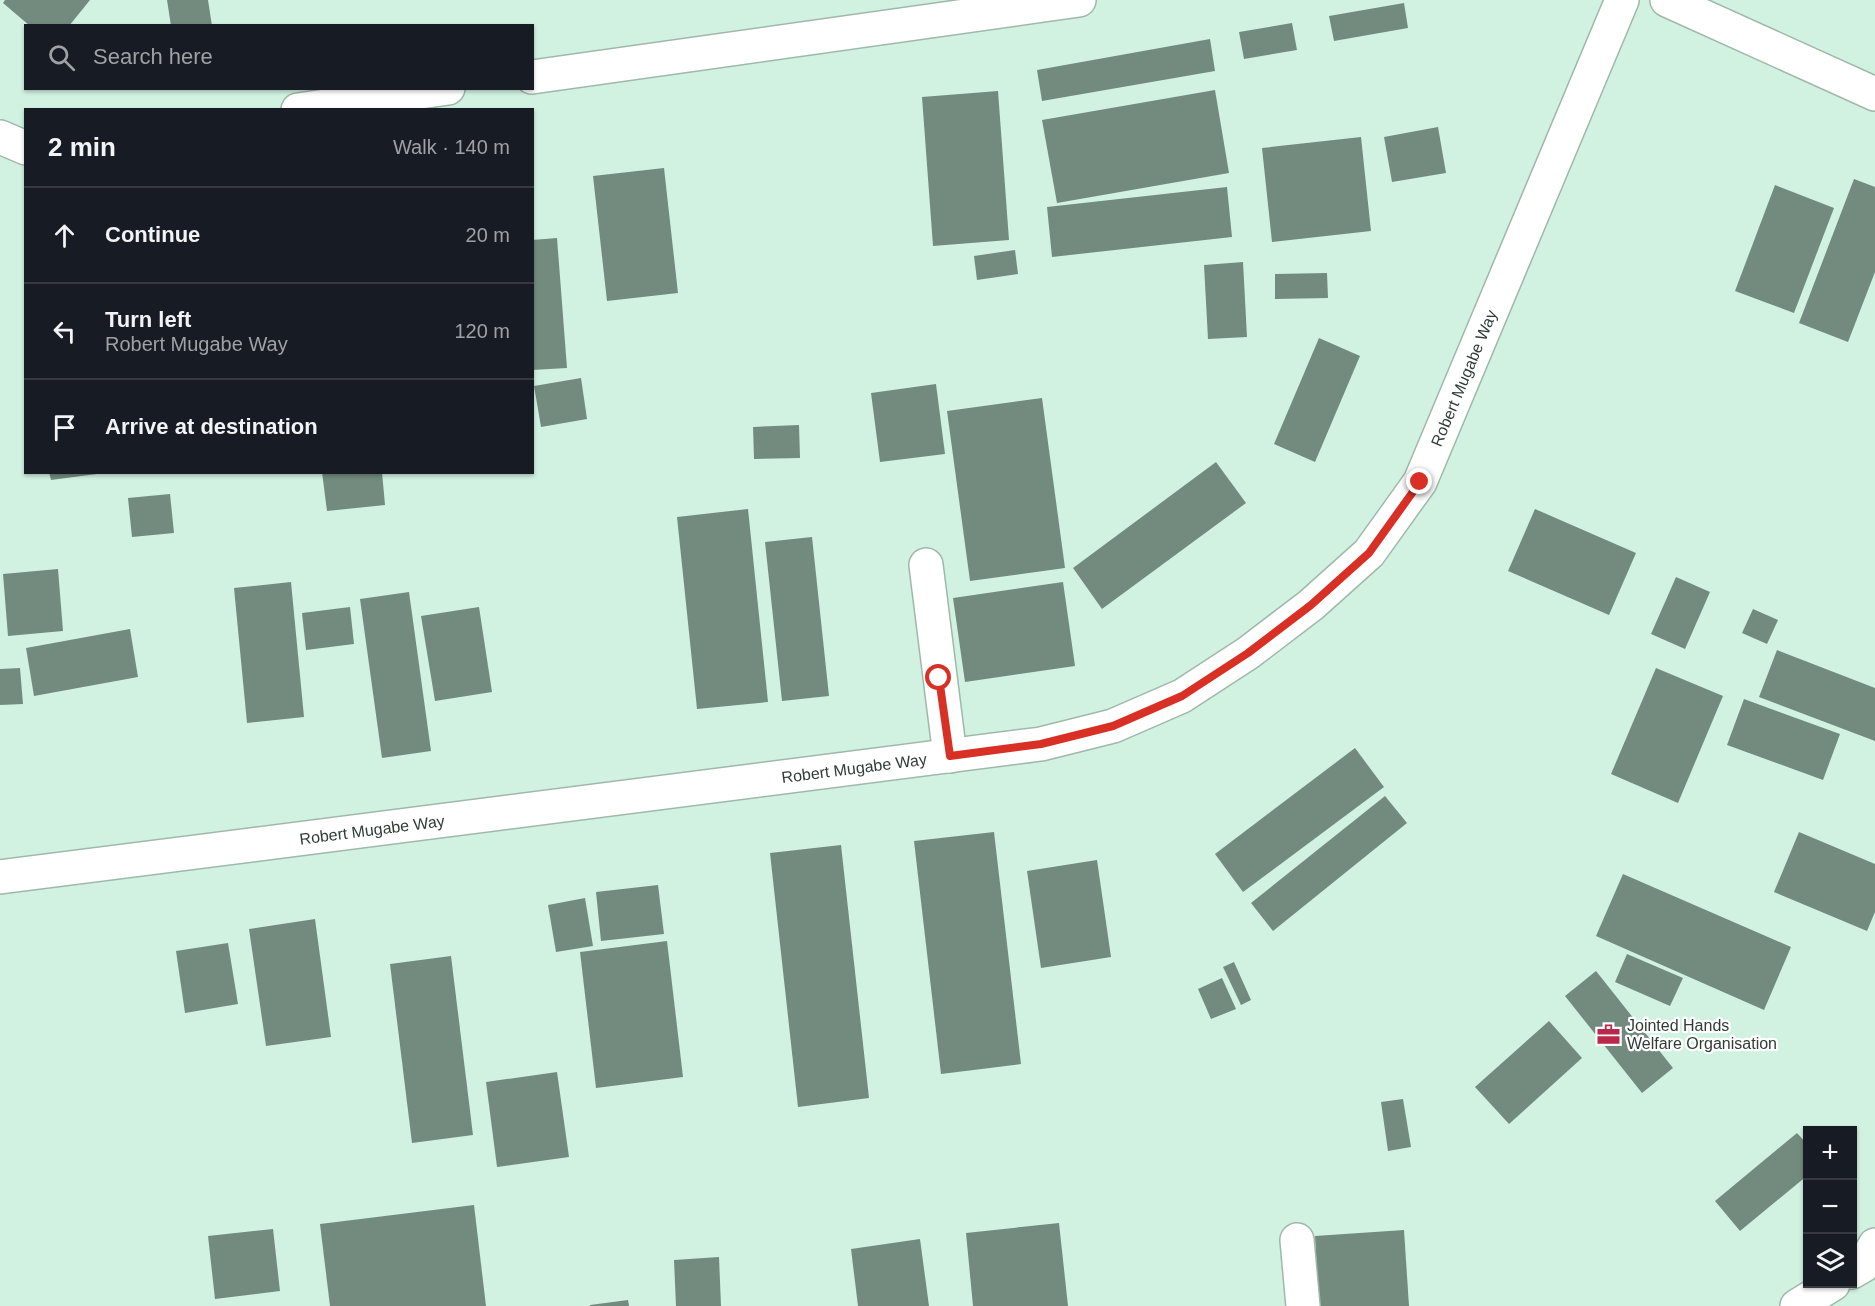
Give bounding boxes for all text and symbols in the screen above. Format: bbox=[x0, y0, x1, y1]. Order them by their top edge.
search box bbox=[24, 24, 534, 90]
icon: search bbox=[45, 41, 78, 74]
text: Search here bbox=[93, 44, 213, 69]
text: 2 min bbox=[48, 132, 116, 162]
text: Walk · 140 m bbox=[393, 136, 510, 158]
icon: ahead bbox=[48, 219, 81, 252]
text: Continue bbox=[105, 222, 200, 247]
text: 20 m bbox=[466, 224, 510, 246]
text: Turn left bbox=[105, 307, 191, 332]
street label: Robert Mugabe Way bbox=[1428, 307, 1500, 449]
icon: left bbox=[48, 315, 81, 348]
text: 120 m bbox=[454, 320, 510, 342]
text: Robert Mugabe Way bbox=[105, 333, 288, 355]
icon: arrive bbox=[48, 411, 81, 444]
text: Arrive at destination bbox=[105, 414, 318, 439]
route end bbox=[1406, 468, 1432, 494]
route start bbox=[925, 664, 951, 690]
street label: Robert Mugabe Way bbox=[781, 751, 928, 786]
street label: Robert Mugabe Way bbox=[298, 812, 446, 848]
place label: Jointed Hands Welfare Organisation bbox=[1627, 1017, 1777, 1052]
office icon: Jointed Hands Welfare Organisation bbox=[1596, 1021, 1622, 1047]
map controls bbox=[1803, 1126, 1857, 1288]
button: + bbox=[1803, 1126, 1857, 1180]
button: − bbox=[1803, 1180, 1857, 1234]
button: layers bbox=[1803, 1234, 1857, 1288]

